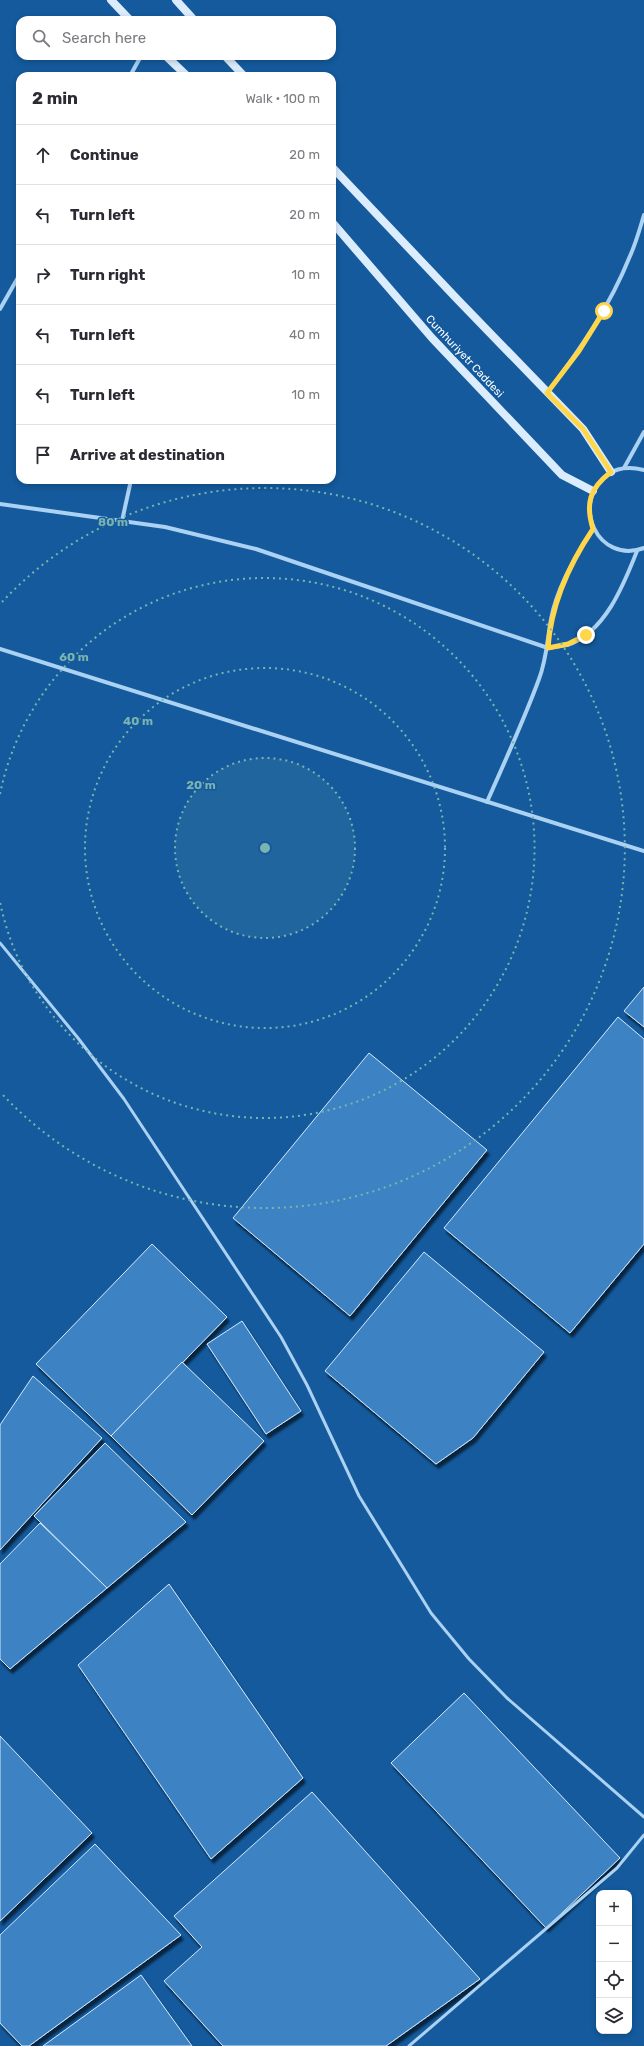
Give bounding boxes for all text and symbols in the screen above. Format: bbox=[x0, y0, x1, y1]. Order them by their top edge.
search box bbox=[16, 16, 336, 60]
icon: search bbox=[30, 27, 52, 49]
text: Search here bbox=[62, 29, 146, 47]
text: 2 min bbox=[32, 88, 78, 108]
text: Walk · 100 m bbox=[245, 91, 320, 106]
icon: ahead bbox=[32, 144, 54, 166]
text: Continue bbox=[70, 146, 139, 164]
text: 20 m bbox=[289, 147, 320, 162]
icon: left bbox=[32, 204, 54, 226]
text: Turn left bbox=[70, 206, 135, 224]
text: 20 m bbox=[289, 207, 320, 222]
icon: right bbox=[32, 264, 54, 286]
text: Turn right bbox=[70, 266, 145, 284]
text: 10 m bbox=[291, 267, 320, 282]
route start bbox=[595, 302, 613, 320]
street label: Cumhuriyetr Caddesi bbox=[423, 313, 506, 400]
icon: left bbox=[32, 324, 54, 346]
text: Turn left bbox=[70, 326, 135, 344]
text: 40 m bbox=[289, 327, 320, 342]
icon: left bbox=[32, 384, 54, 406]
text: Turn left bbox=[70, 386, 135, 404]
text: 10 m bbox=[291, 387, 320, 402]
icon: arrive bbox=[32, 444, 54, 466]
text: Arrive at destination bbox=[70, 446, 225, 464]
text: 80 m bbox=[98, 515, 128, 529]
route end bbox=[577, 626, 595, 644]
text: 60 m bbox=[59, 650, 89, 664]
text: 40 m bbox=[123, 714, 153, 728]
text: 20 m bbox=[186, 778, 216, 792]
centre of rings bbox=[258, 841, 272, 855]
map controls bbox=[596, 1890, 632, 2034]
button: + bbox=[596, 1890, 632, 1926]
button: − bbox=[596, 1926, 632, 1962]
button: locate bbox=[596, 1962, 632, 1998]
button: layers bbox=[596, 1998, 632, 2034]

